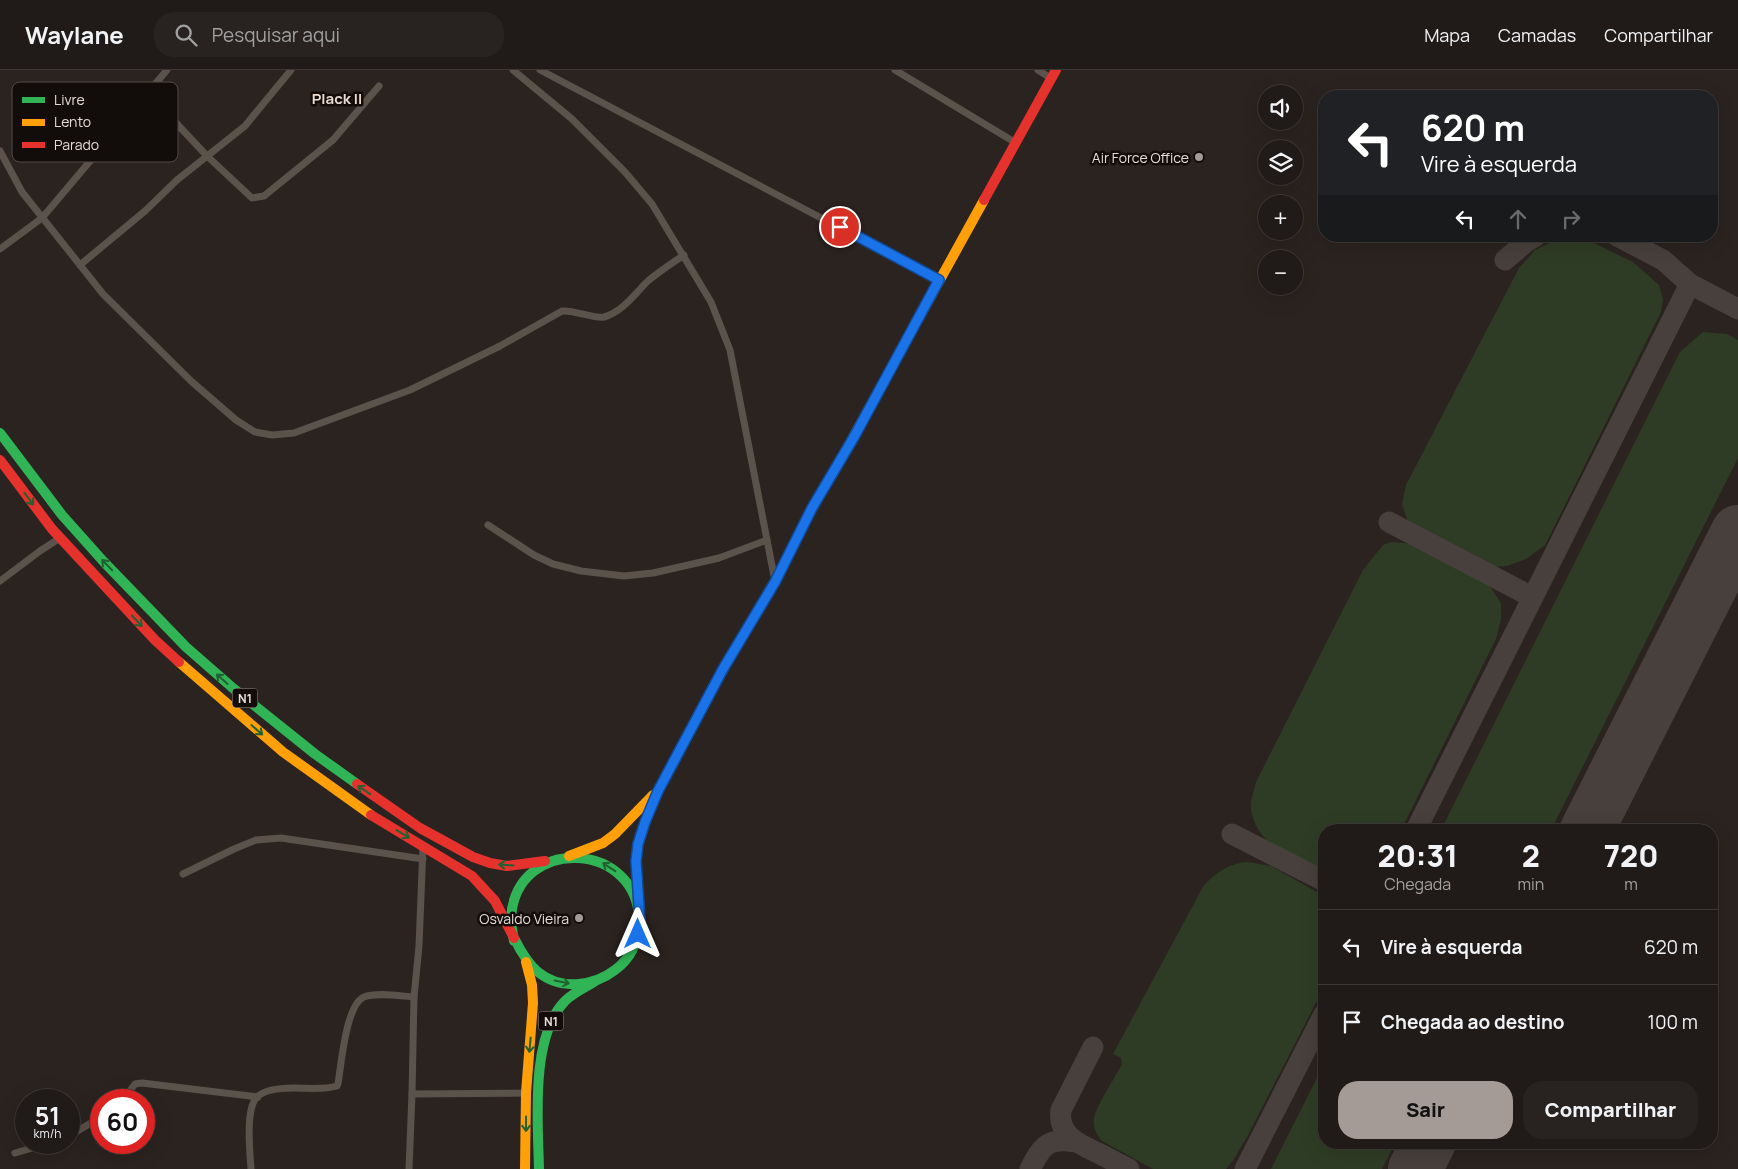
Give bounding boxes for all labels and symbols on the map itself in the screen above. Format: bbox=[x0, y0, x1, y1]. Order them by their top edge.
legend bbox=[12, 82, 178, 162]
district label: Plack II bbox=[312, 88, 362, 109]
text: Livre bbox=[54, 90, 85, 109]
text: Lento bbox=[54, 112, 91, 131]
text: Parado bbox=[54, 135, 99, 154]
place label: Air Force Office bbox=[1092, 148, 1189, 167]
marker: Air Force Office bbox=[1193, 151, 1205, 163]
pin bbox=[819, 206, 861, 248]
one-way arrow bbox=[24, 492, 35, 505]
one-way arrow bbox=[101, 559, 113, 571]
one-way arrow bbox=[131, 614, 143, 627]
one-way arrow bbox=[216, 673, 229, 685]
road number: N1 bbox=[232, 688, 258, 708]
one-way arrow bbox=[250, 724, 263, 735]
one-way arrow bbox=[357, 785, 371, 795]
one-way arrow bbox=[396, 830, 410, 840]
one-way arrow bbox=[499, 860, 515, 870]
one-way arrow bbox=[602, 862, 616, 872]
position arrow bbox=[611, 907, 663, 959]
place label: Osvaldo Vieira bbox=[479, 909, 569, 928]
marker: Osvaldo Vieira bbox=[573, 912, 585, 924]
one-way arrow bbox=[553, 978, 569, 987]
road number: N1 bbox=[538, 1011, 564, 1030]
one-way arrow bbox=[525, 1037, 535, 1053]
speed limit sign: 60 bbox=[90, 1089, 155, 1154]
one-way arrow bbox=[521, 1116, 531, 1132]

